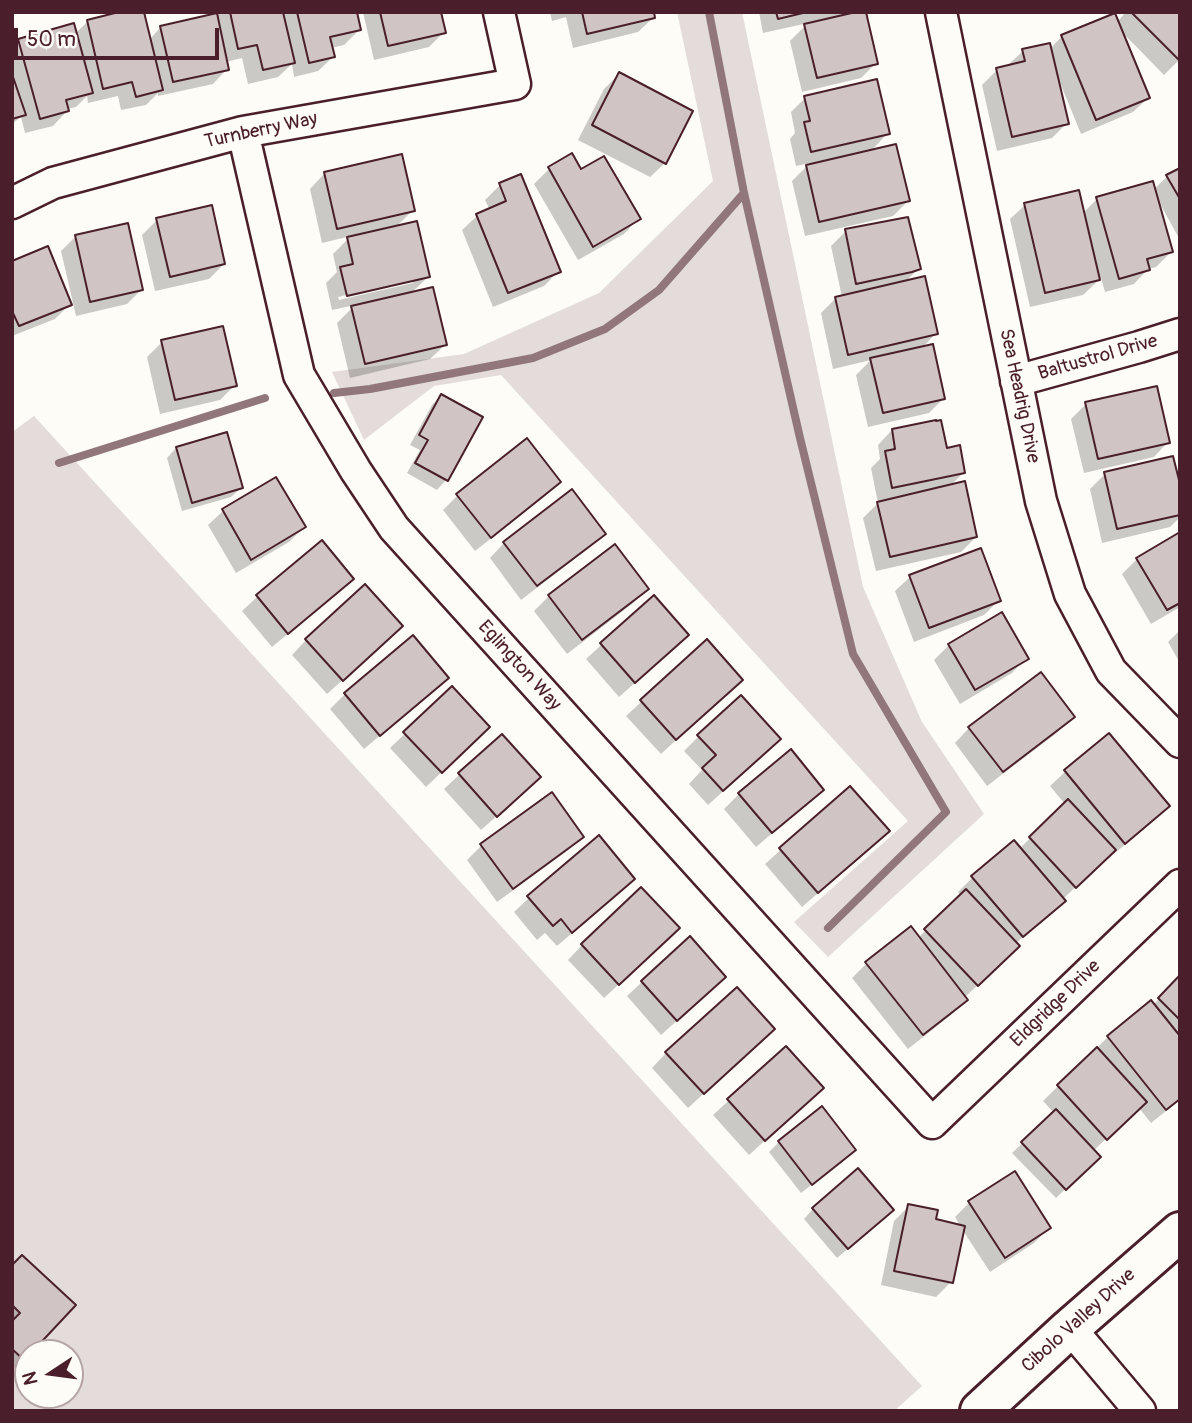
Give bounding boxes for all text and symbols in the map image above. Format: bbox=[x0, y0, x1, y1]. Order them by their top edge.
scale bar bbox=[18, 14, 222, 58]
text: 50 m bbox=[27, 26, 76, 53]
street label: Turnberry Way bbox=[203, 108, 319, 154]
street label: Sea Headrig Drive bbox=[994, 327, 1044, 465]
street label: Baltustrol Drive bbox=[1036, 330, 1160, 386]
street label: Eglington Way bbox=[473, 616, 565, 716]
street label: Eldgridge Drive bbox=[1006, 955, 1106, 1053]
street label: Cibolo Valley Drive bbox=[1018, 1264, 1140, 1378]
north arrow bbox=[14, 1339, 84, 1409]
text: N bbox=[17, 1369, 44, 1387]

